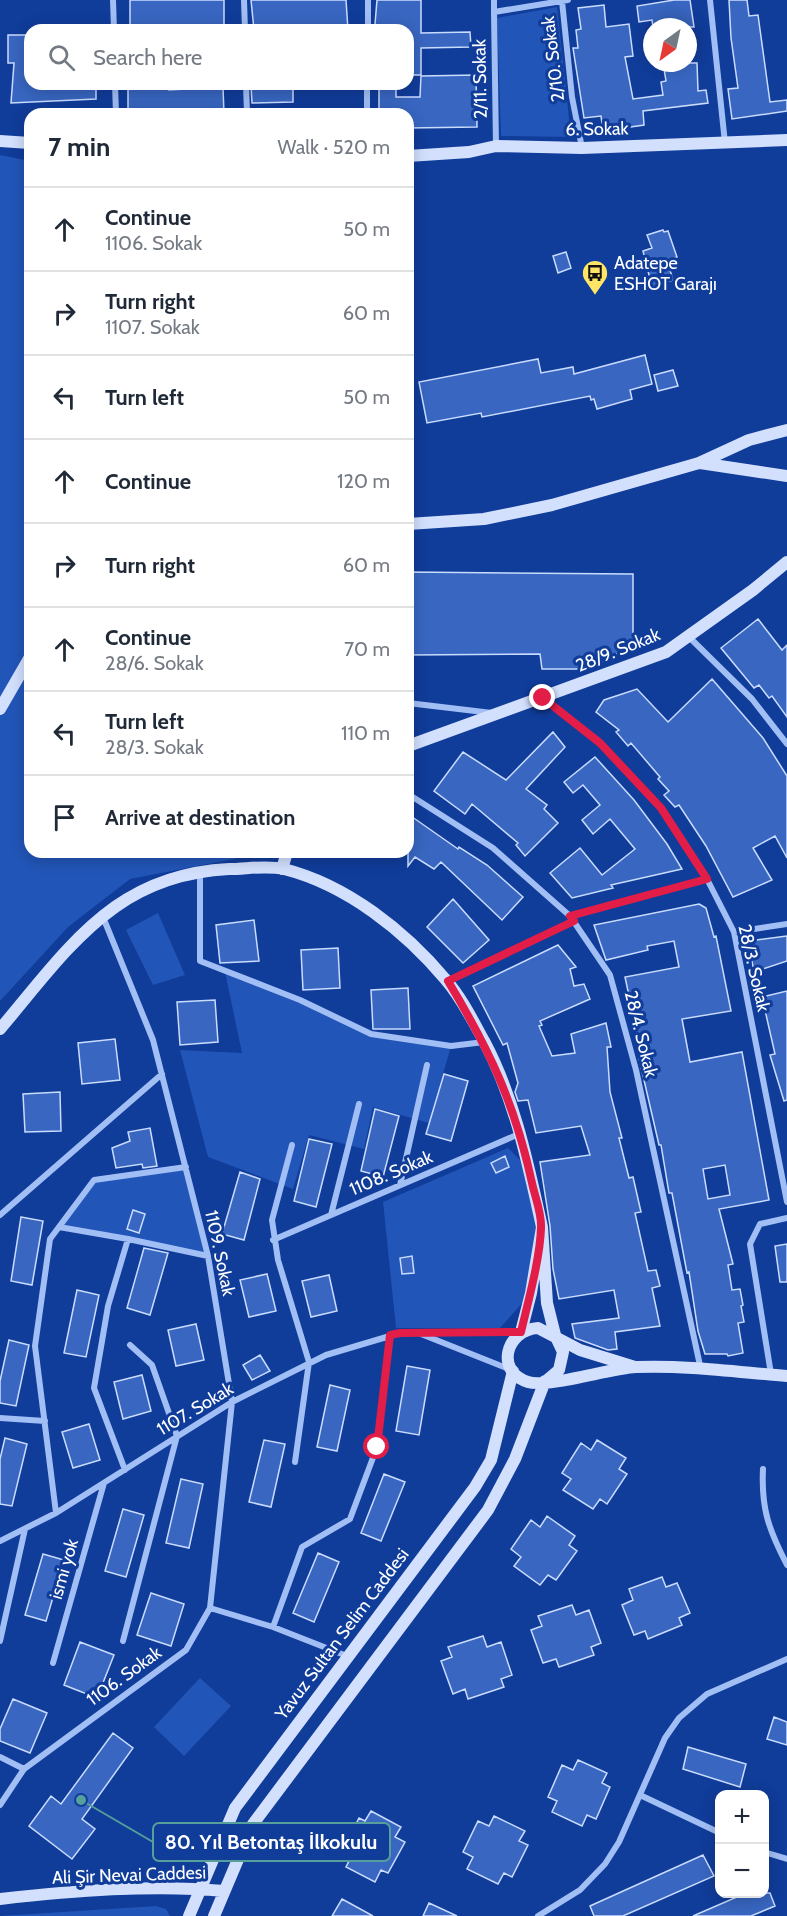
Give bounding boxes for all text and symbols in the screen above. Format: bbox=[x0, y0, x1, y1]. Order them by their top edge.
street label: 2/10. Sokak bbox=[537, 14, 569, 103]
north arrow bbox=[643, 18, 697, 72]
search box bbox=[24, 24, 414, 90]
street label: 2/11. Sokak bbox=[468, 38, 492, 119]
icon: search bbox=[45, 41, 78, 74]
text: Search here bbox=[93, 44, 202, 71]
street label: 6. Sokak bbox=[565, 117, 630, 141]
text: 7 min bbox=[48, 131, 110, 163]
text: Walk · 520 m bbox=[278, 135, 390, 159]
text: Continue bbox=[105, 204, 191, 231]
icon: ahead bbox=[48, 213, 81, 246]
text: 50 m bbox=[343, 217, 390, 241]
text: 1106. Sokak bbox=[105, 231, 202, 255]
place label: Adatepe ESHOT Garajı bbox=[614, 252, 717, 295]
bus stop icon: Adatepe ESHOT Garajı bbox=[580, 258, 610, 296]
text: Turn right bbox=[105, 288, 195, 315]
icon: right bbox=[48, 297, 81, 330]
text: 60 m bbox=[343, 301, 390, 325]
text: 1107. Sokak bbox=[105, 315, 200, 339]
icon: left bbox=[48, 381, 81, 414]
text: Turn left bbox=[105, 384, 184, 411]
text: 50 m bbox=[343, 385, 390, 409]
icon: ahead bbox=[48, 465, 81, 498]
text: Continue bbox=[105, 468, 191, 495]
text: 120 m bbox=[337, 469, 390, 493]
icon: right bbox=[48, 549, 81, 582]
text: Turn right bbox=[105, 552, 195, 579]
text: 60 m bbox=[343, 553, 390, 577]
street label: 28/9. Sokak bbox=[573, 623, 664, 677]
text: Continue bbox=[105, 624, 191, 651]
icon: ahead bbox=[48, 633, 81, 666]
text: 70 m bbox=[344, 637, 390, 661]
text: 28/6. Sokak bbox=[105, 651, 204, 675]
route end bbox=[529, 684, 555, 710]
text: Turn left bbox=[105, 708, 184, 735]
icon: left bbox=[48, 717, 81, 750]
text: 110 m bbox=[341, 721, 390, 745]
text: 28/3. Sokak bbox=[105, 735, 204, 759]
icon: arrive bbox=[48, 801, 81, 834]
text: Arrive at destination bbox=[105, 804, 295, 831]
street label: 28/3. Sokak bbox=[733, 922, 775, 1015]
street label: 28/4. Sokak bbox=[620, 988, 663, 1080]
street label: 1108. Sokak bbox=[346, 1145, 437, 1200]
street label: 1109. Sokak bbox=[200, 1208, 240, 1299]
street label: 1107. Sokak bbox=[153, 1377, 238, 1440]
route start bbox=[363, 1433, 389, 1459]
street label: ismi yok bbox=[45, 1535, 83, 1602]
street label: Yavuz Sultan Selim Caddesi bbox=[270, 1544, 414, 1725]
street label: 1106. Sokak bbox=[82, 1641, 167, 1711]
map controls bbox=[715, 1790, 769, 1898]
button: + bbox=[715, 1790, 769, 1844]
callout: 80. Yıl Betontaş İlkokulu bbox=[153, 1823, 390, 1861]
text: 80. Yıl Betontaş İlkokulu bbox=[165, 1830, 377, 1854]
button: − bbox=[715, 1844, 769, 1898]
street label: Ali Şir Nevai Caddesi bbox=[52, 1861, 206, 1889]

